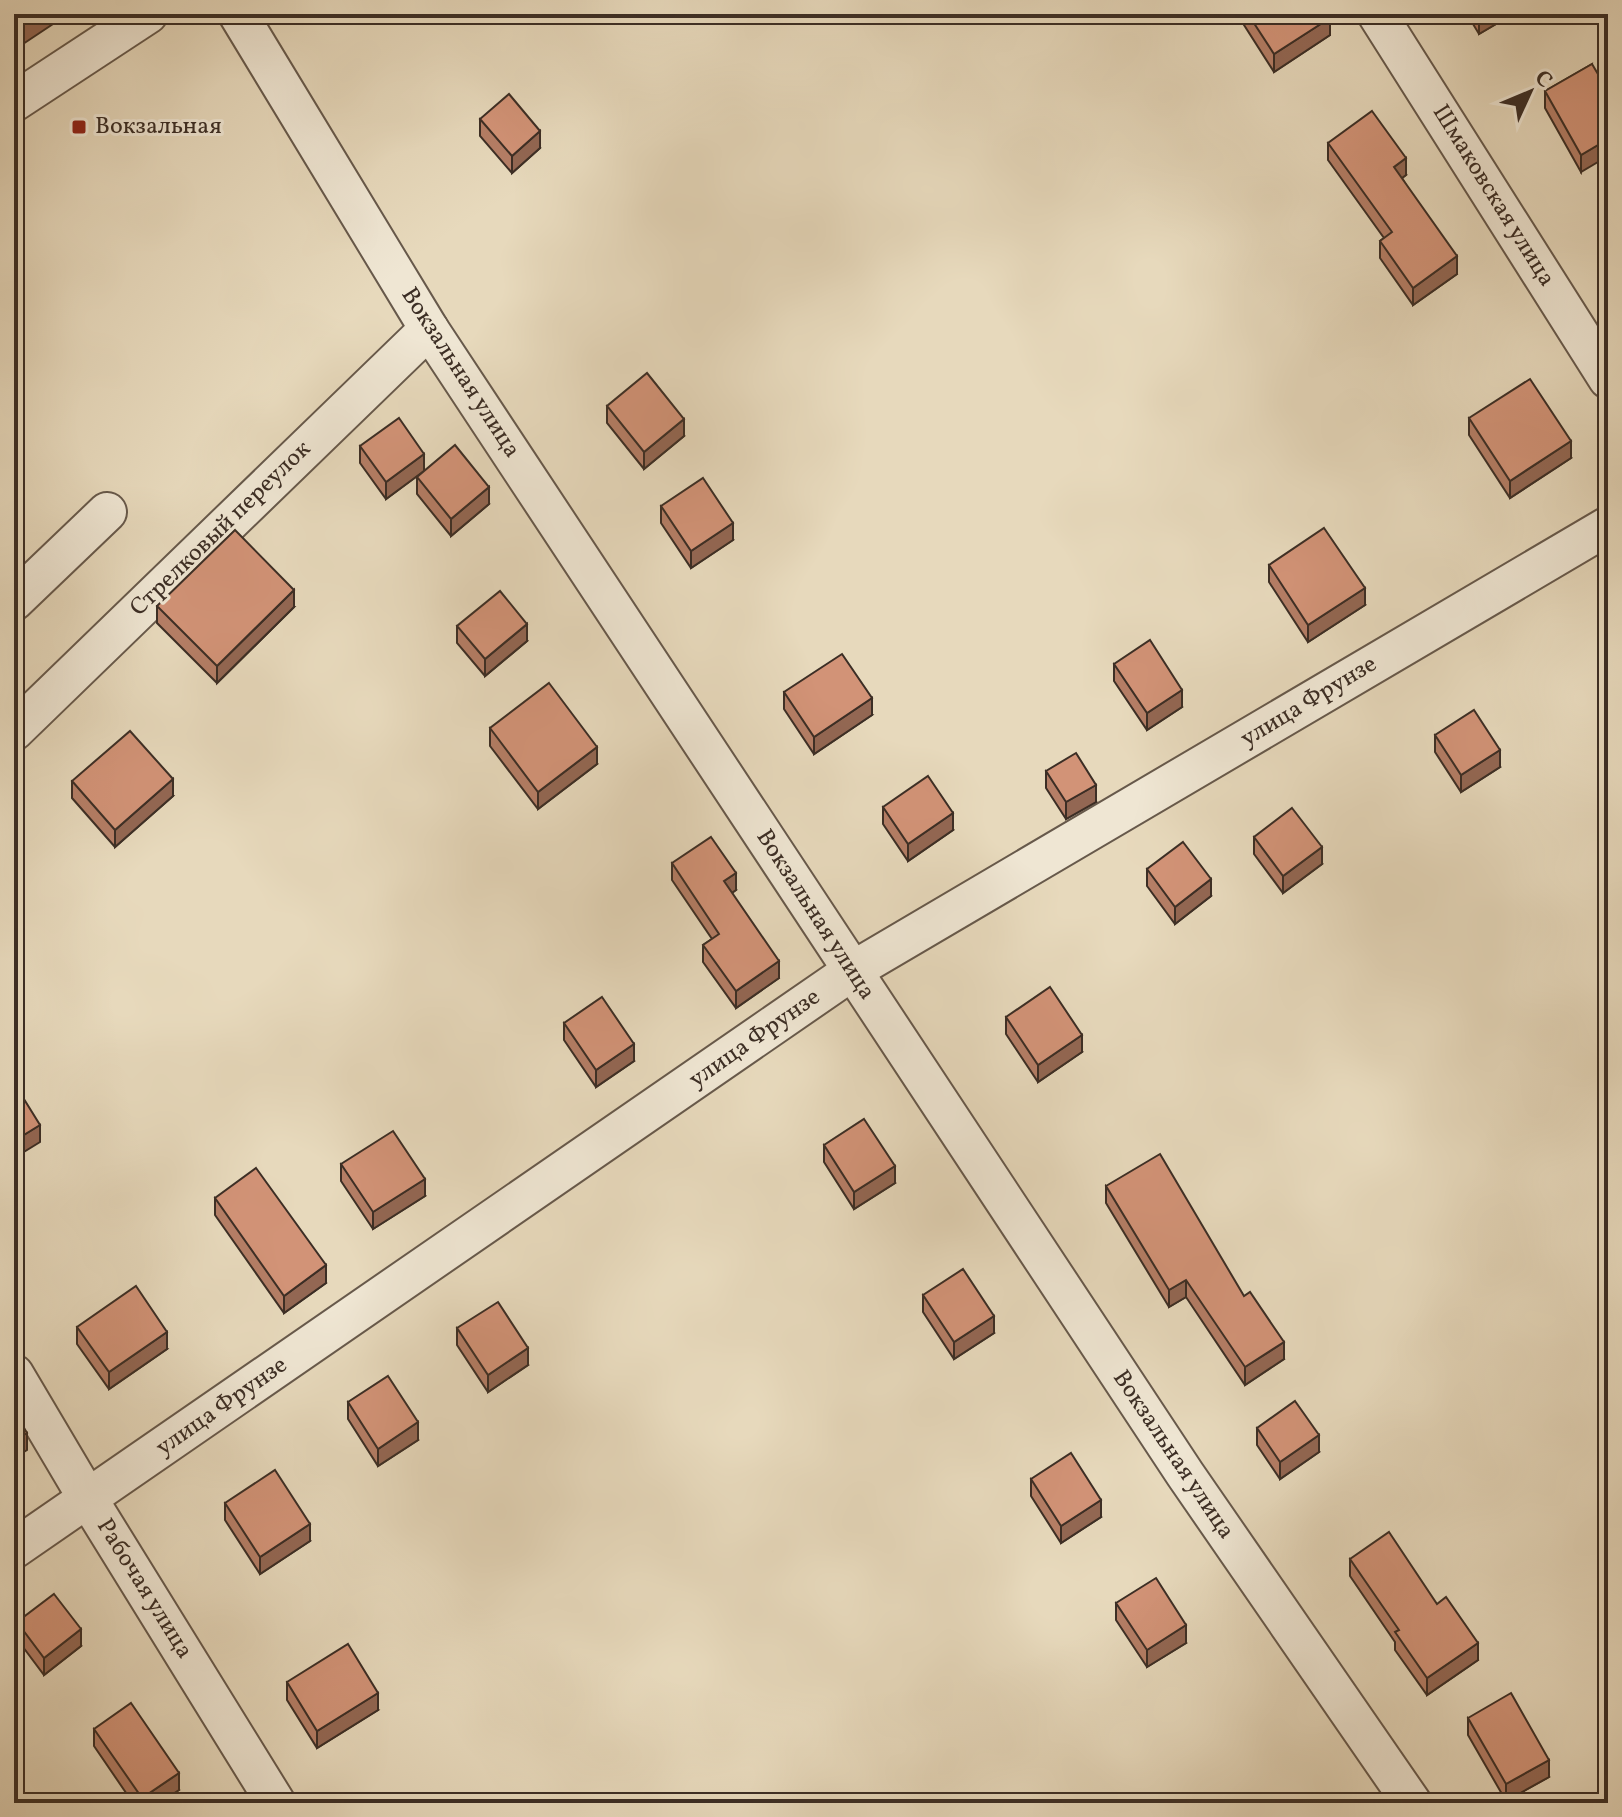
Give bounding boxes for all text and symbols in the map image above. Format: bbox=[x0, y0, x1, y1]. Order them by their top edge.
north arrow bbox=[1490, 52, 1570, 132]
text: С bbox=[1527, 64, 1559, 96]
street label: Шмаковская улица bbox=[1423, 98, 1563, 294]
place label: Вокзальная bbox=[95, 110, 222, 144]
marker: Вокзальная bbox=[70, 118, 88, 136]
street label: Вокзальная улица bbox=[392, 281, 528, 465]
street label: Стрелковый переулок bbox=[123, 433, 319, 625]
street label: улица Фрунзе bbox=[1234, 648, 1384, 756]
street label: Вокзальная улица bbox=[747, 823, 883, 1007]
street label: улица Фрунзе bbox=[682, 981, 828, 1097]
street label: улица Фрунзе bbox=[149, 1349, 295, 1465]
street label: Вокзальная улица bbox=[1104, 1364, 1242, 1546]
street label: Рабочая улица bbox=[87, 1512, 201, 1666]

